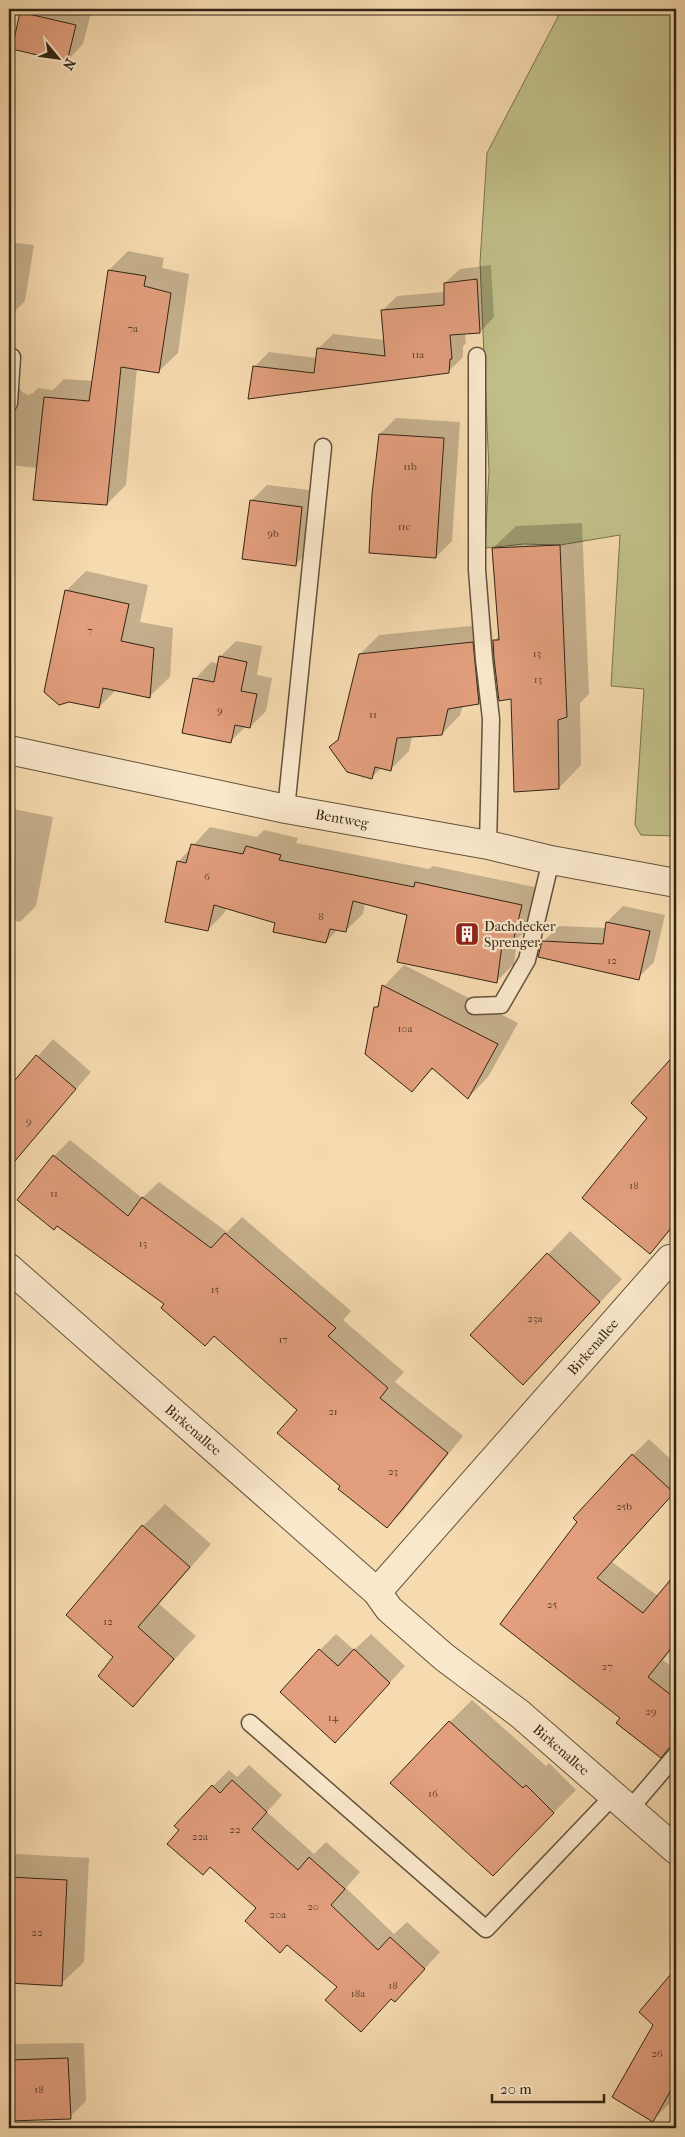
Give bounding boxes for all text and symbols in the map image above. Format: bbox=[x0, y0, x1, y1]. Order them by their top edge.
north arrow bbox=[32, 32, 82, 82]
text: N bbox=[59, 55, 79, 73]
house number: 7a bbox=[128, 322, 139, 335]
house number: 11a bbox=[412, 348, 425, 361]
house number: 11b bbox=[403, 460, 417, 473]
house number: 11c bbox=[398, 520, 411, 533]
house number: 9b bbox=[267, 527, 279, 540]
house number: 7 bbox=[87, 624, 93, 637]
house number: 13 bbox=[533, 647, 541, 660]
house number: 13 bbox=[534, 673, 542, 686]
house number: 9 bbox=[217, 704, 223, 717]
house number: 11 bbox=[369, 708, 377, 721]
street label: Bentweg bbox=[314, 806, 370, 832]
house number: 6 bbox=[204, 870, 210, 883]
house number: 8 bbox=[318, 910, 324, 923]
place label: Dachdecker Sprenger bbox=[484, 918, 556, 951]
building icon: Dachdecker Sprenger bbox=[454, 921, 480, 947]
house number: 12 bbox=[607, 954, 617, 967]
house number: 10a bbox=[397, 1022, 413, 1035]
house number: 9 bbox=[26, 1115, 32, 1128]
house number: 18 bbox=[629, 1179, 639, 1192]
house number: 11 bbox=[50, 1187, 58, 1200]
house number: 13 bbox=[139, 1237, 147, 1250]
house number: 15 bbox=[211, 1283, 220, 1296]
house number: 23a bbox=[527, 1312, 544, 1325]
street label: Birkenallee bbox=[564, 1315, 622, 1379]
house number: 17 bbox=[278, 1333, 288, 1346]
street label: Birkenallee bbox=[161, 1401, 225, 1459]
house number: 21 bbox=[328, 1405, 338, 1418]
house number: 23 bbox=[388, 1465, 398, 1478]
house number: 25b bbox=[616, 1500, 632, 1513]
house number: 25 bbox=[547, 1598, 557, 1611]
house number: 12 bbox=[103, 1615, 113, 1628]
house number: 27 bbox=[602, 1660, 612, 1673]
house number: 29 bbox=[645, 1705, 657, 1718]
house number: 14 bbox=[328, 1711, 339, 1724]
street label: Birkenallee bbox=[529, 1721, 593, 1779]
house number: 16 bbox=[428, 1787, 438, 1800]
house number: 22 bbox=[229, 1823, 241, 1836]
house number: 22a bbox=[192, 1830, 209, 1843]
house number: 20 bbox=[307, 1900, 319, 1913]
house number: 20a bbox=[270, 1908, 287, 1921]
house number: 22 bbox=[31, 1926, 43, 1939]
house number: 18 bbox=[388, 1979, 398, 1992]
house number: 18a bbox=[351, 1987, 366, 2000]
house number: 26 bbox=[651, 2047, 663, 2060]
scale bar bbox=[492, 2072, 605, 2104]
text: 20 m bbox=[500, 2080, 532, 2098]
house number: 18 bbox=[34, 2083, 44, 2096]

